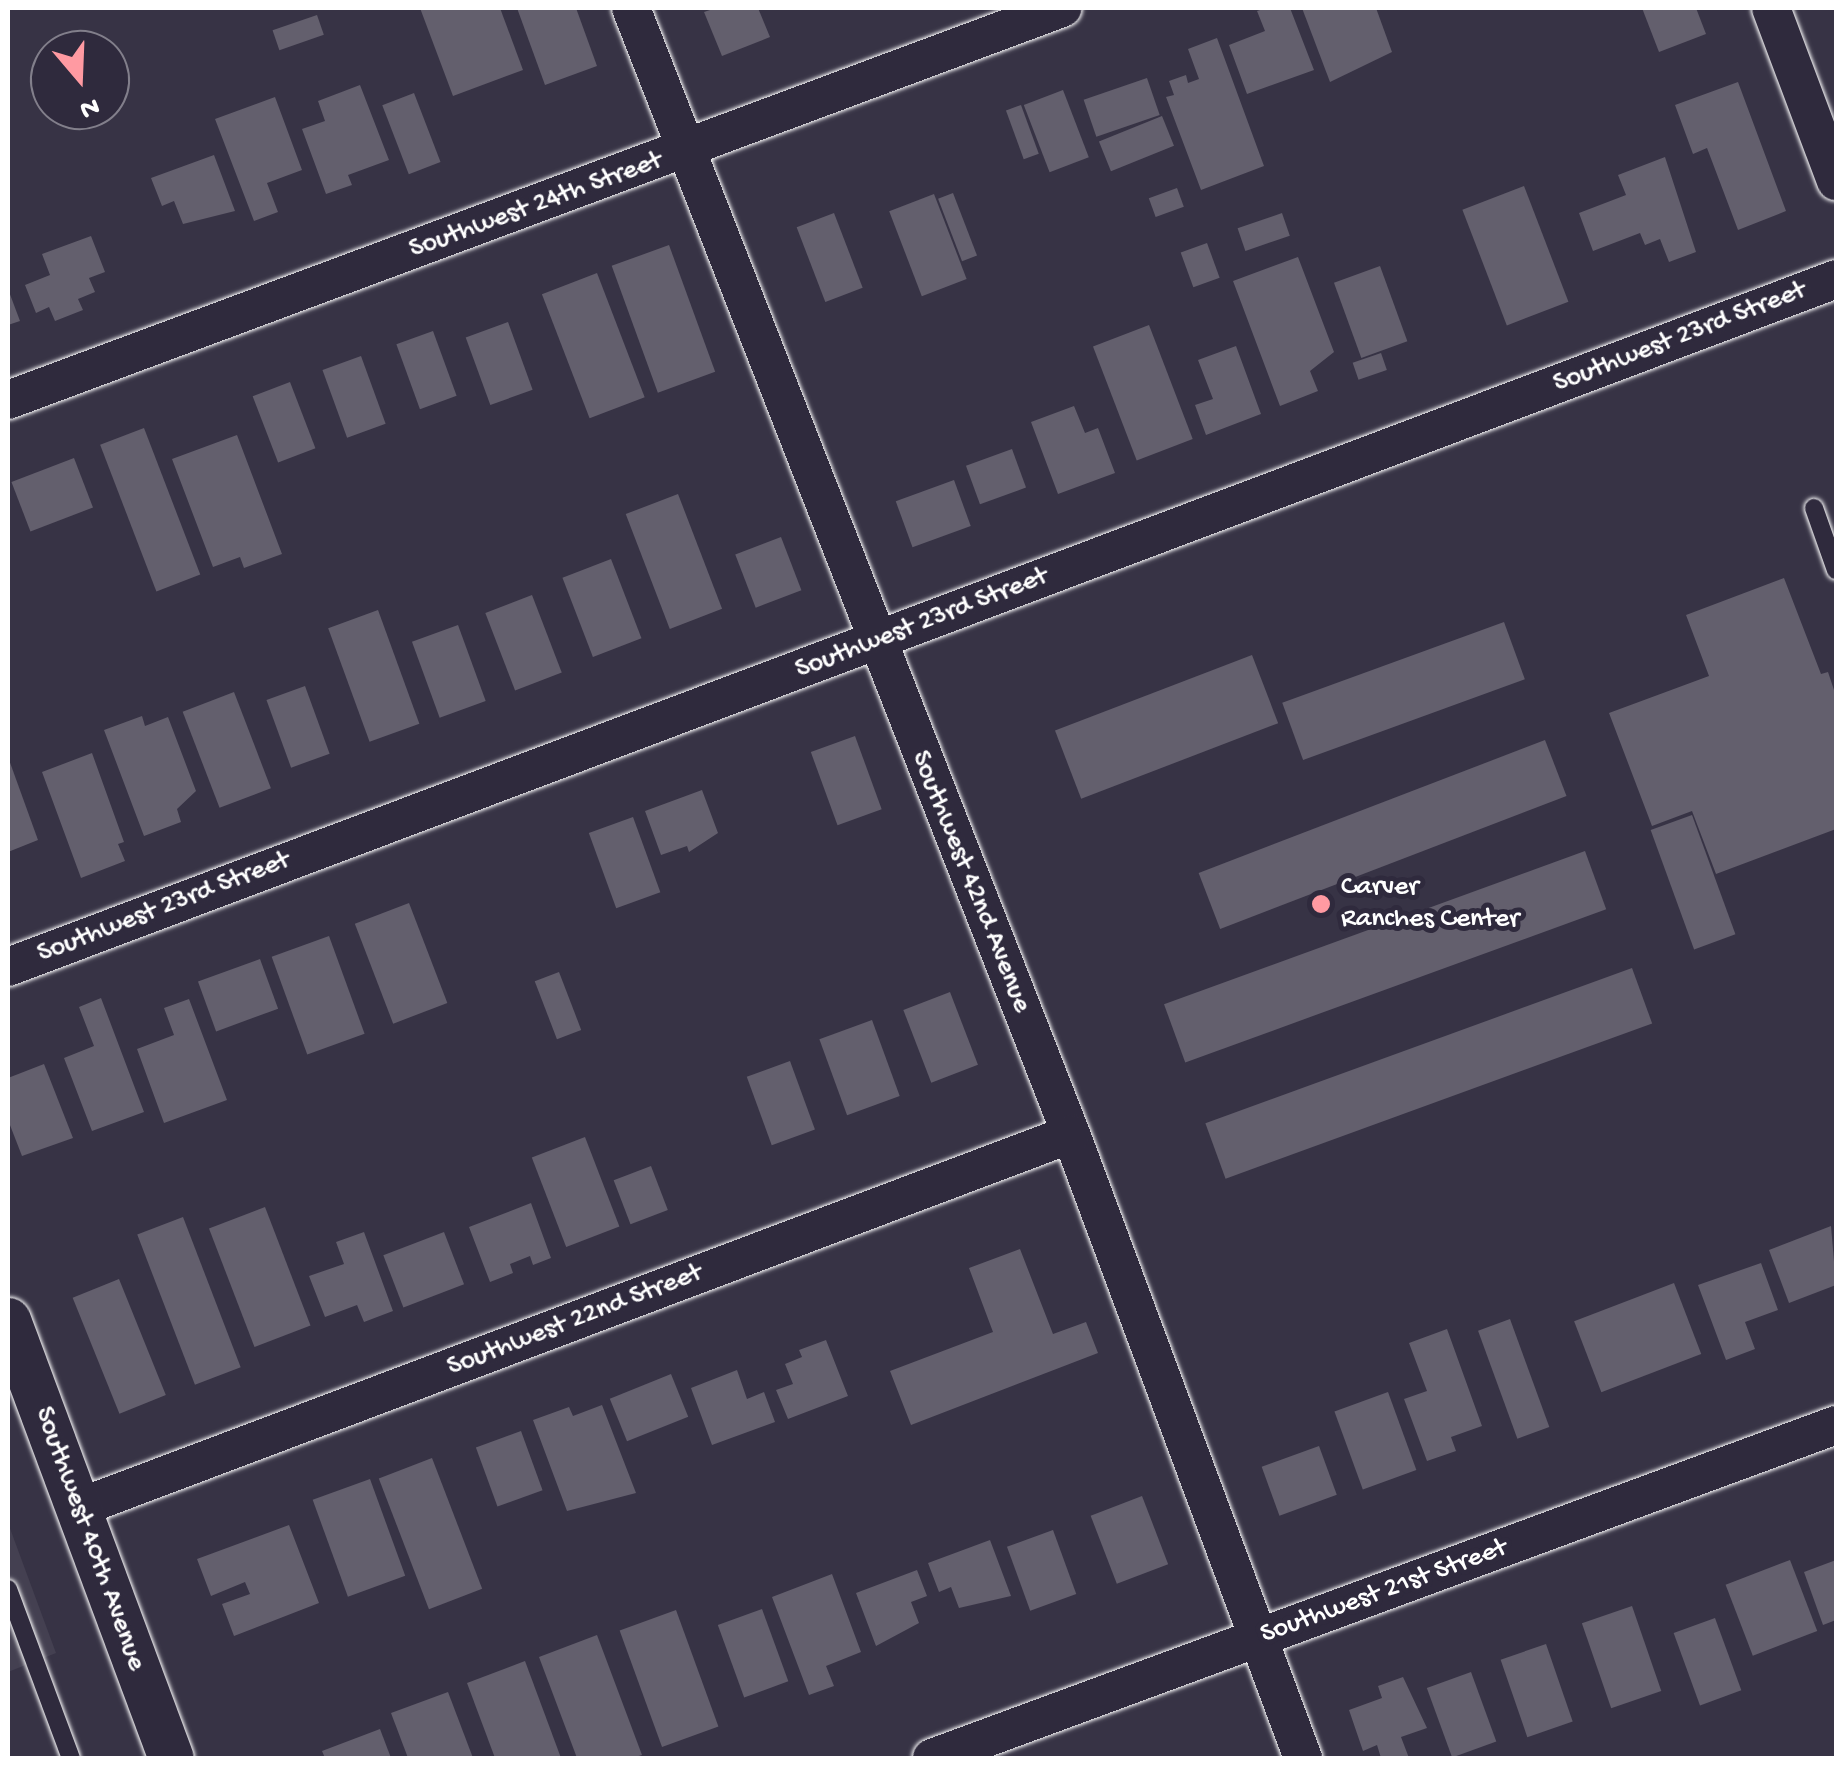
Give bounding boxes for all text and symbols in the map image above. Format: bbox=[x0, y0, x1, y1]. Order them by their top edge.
north arrow bbox=[30, 30, 130, 130]
text: N bbox=[75, 88, 103, 126]
street label: Southwest 24th Street bbox=[405, 145, 667, 267]
street label: Southwest 23rd Street bbox=[1549, 274, 1811, 402]
street label: Southwest 23rd Street bbox=[791, 560, 1053, 688]
street label: Southwest 42nd Avenue bbox=[902, 746, 1038, 1018]
street label: Southwest 23rd Street bbox=[33, 844, 295, 972]
place label: Carver Ranches Center bbox=[1341, 871, 1519, 937]
marker: Carver Ranches Center bbox=[1310, 893, 1332, 915]
street label: Southwest 22nd Street bbox=[443, 1257, 707, 1385]
street label: Southwest 40th Avenue bbox=[26, 1403, 152, 1675]
street label: Southwest 21st Street bbox=[1256, 1532, 1512, 1652]

